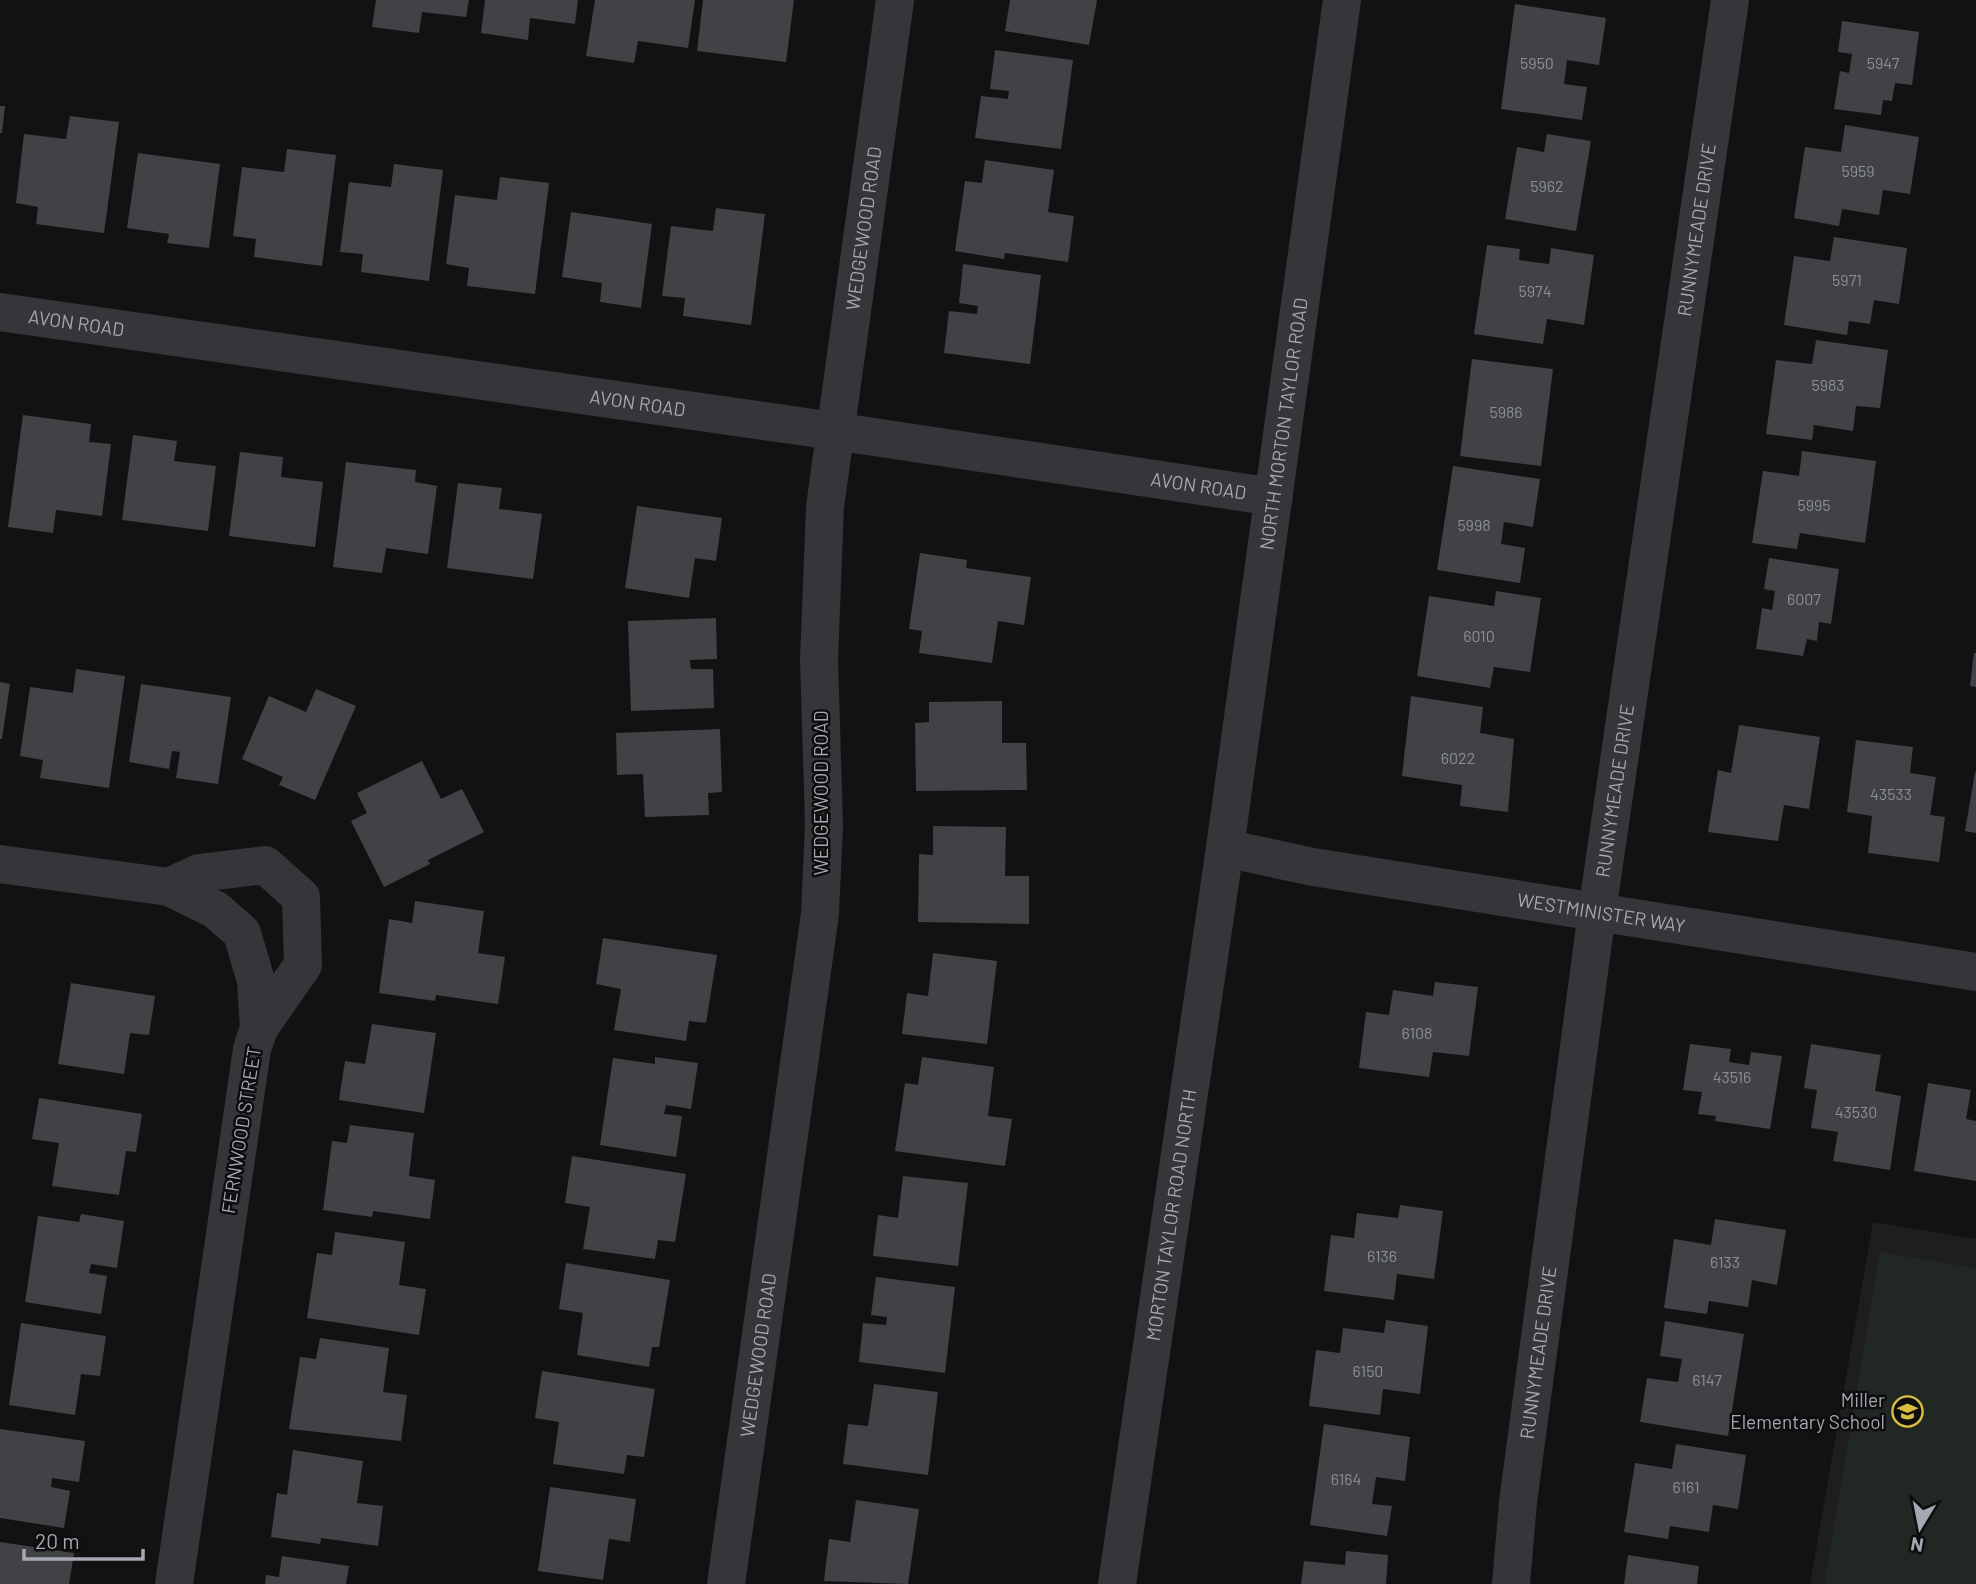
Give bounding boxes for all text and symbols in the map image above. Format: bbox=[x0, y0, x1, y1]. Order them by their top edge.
house number: 5950 bbox=[1520, 53, 1554, 72]
house number: 5947 bbox=[1867, 53, 1900, 72]
street label: RUNNYMEADE DRIVE bbox=[1672, 142, 1720, 318]
street label: WEDGEWOOD ROAD bbox=[840, 145, 886, 312]
house number: 5959 bbox=[1841, 161, 1875, 180]
house number: 5962 bbox=[1530, 176, 1564, 195]
house number: 5971 bbox=[1832, 270, 1862, 289]
house number: 5974 bbox=[1519, 281, 1551, 300]
street label: NORTH MORTON TAYLOR ROAD bbox=[1254, 296, 1312, 551]
street label: AVON ROAD bbox=[27, 304, 126, 341]
house number: 5983 bbox=[1811, 375, 1845, 394]
street label: AVON ROAD bbox=[588, 384, 687, 421]
house number: 5986 bbox=[1489, 402, 1523, 421]
street label: AVON ROAD bbox=[1149, 467, 1248, 504]
house number: 5995 bbox=[1797, 495, 1831, 514]
house number: 5998 bbox=[1457, 515, 1491, 534]
house number: 6007 bbox=[1787, 589, 1821, 608]
house number: 6010 bbox=[1463, 626, 1495, 645]
street label: RUNNYMEADE DRIVE bbox=[1590, 703, 1638, 879]
street label: WEDGEWOOD ROAD bbox=[809, 710, 832, 876]
house number: 6022 bbox=[1441, 748, 1475, 767]
house number: 43533 bbox=[1870, 784, 1912, 803]
street label: WESTMINISTER WAY bbox=[1516, 888, 1687, 937]
house number: 6108 bbox=[1402, 1023, 1432, 1042]
street label: FERNWOOD STREET bbox=[216, 1045, 265, 1215]
house number: 43516 bbox=[1713, 1067, 1751, 1086]
street label: MORTON TAYLOR ROAD NORTH bbox=[1141, 1087, 1200, 1342]
house number: 43530 bbox=[1835, 1102, 1877, 1121]
house number: 6136 bbox=[1367, 1246, 1397, 1265]
house number: 6133 bbox=[1710, 1252, 1740, 1271]
street label: RUNNYMEADE DRIVE bbox=[1515, 1264, 1560, 1441]
street label: WEDGEWOOD ROAD bbox=[735, 1272, 780, 1439]
house number: 6150 bbox=[1353, 1361, 1383, 1380]
house number: 6147 bbox=[1692, 1370, 1722, 1389]
place label: Miller Elementary School bbox=[1730, 1388, 1885, 1433]
school or university icon: Miller Elementary School bbox=[1891, 1394, 1925, 1428]
house number: 6164 bbox=[1331, 1469, 1361, 1488]
house number: 6161 bbox=[1672, 1477, 1700, 1496]
north arrow bbox=[1885, 1493, 1955, 1563]
scale bar bbox=[24, 1518, 144, 1562]
text: 20 m bbox=[35, 1528, 80, 1553]
text: N bbox=[1909, 1533, 1925, 1558]

